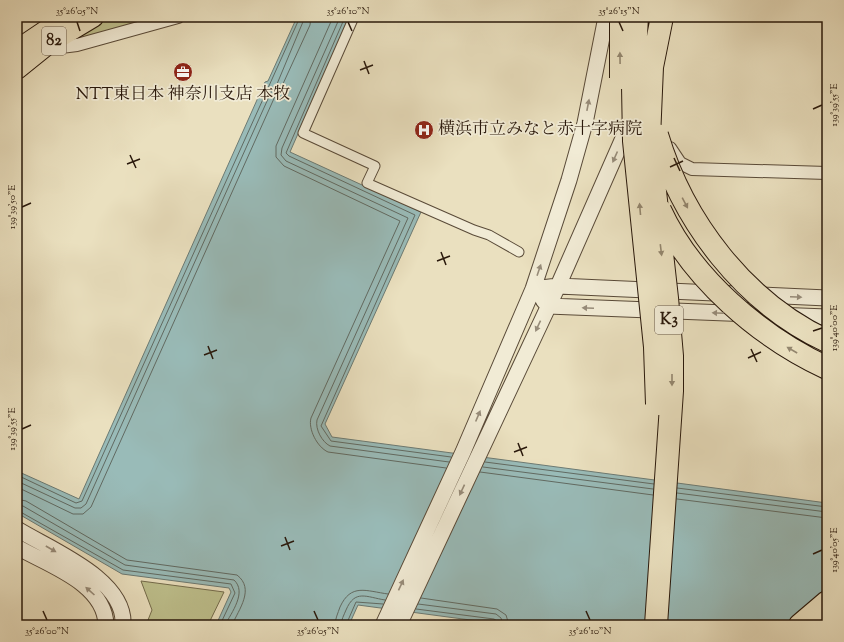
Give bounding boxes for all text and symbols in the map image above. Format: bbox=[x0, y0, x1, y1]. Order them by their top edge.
text: 35°26'05"N bbox=[56, 4, 98, 19]
text: 35°26'10"N bbox=[327, 4, 369, 19]
text: 35°26'15"N bbox=[598, 4, 640, 19]
road number: 82 bbox=[42, 27, 66, 55]
one-way arrow bbox=[617, 51, 623, 64]
office icon: NTT東日本 神奈川支店 本牧 bbox=[172, 61, 194, 83]
place label: NTT東日本 神奈川支店 本牧 bbox=[76, 83, 290, 107]
text: 139°39'55"E bbox=[827, 83, 842, 127]
one-way arrow bbox=[586, 99, 592, 112]
place label: 横浜市立みなと赤十字病院 bbox=[438, 118, 642, 142]
hospital icon: 横浜市立みなと赤十字病院 bbox=[413, 119, 435, 141]
one-way arrow bbox=[611, 151, 617, 163]
text: 139°39'50"E bbox=[5, 185, 20, 229]
one-way arrow bbox=[682, 197, 688, 209]
one-way arrow bbox=[637, 203, 643, 215]
one-way arrow bbox=[658, 244, 664, 256]
one-way arrow bbox=[537, 264, 543, 276]
one-way arrow bbox=[790, 293, 802, 300]
one-way arrow bbox=[581, 305, 594, 311]
text: 139°40'00"E bbox=[827, 305, 842, 351]
road number: K3 bbox=[655, 306, 683, 334]
one-way arrow bbox=[711, 310, 724, 316]
one-way arrow bbox=[535, 321, 541, 332]
one-way arrow bbox=[786, 347, 798, 354]
one-way arrow bbox=[669, 374, 675, 387]
text: 139°39'55"E bbox=[5, 407, 20, 451]
one-way arrow bbox=[475, 410, 481, 421]
one-way arrow bbox=[459, 484, 465, 495]
text: 139°40'05"E bbox=[827, 528, 842, 572]
one-way arrow bbox=[45, 546, 57, 552]
one-way arrow bbox=[398, 580, 404, 591]
one-way arrow bbox=[85, 586, 95, 596]
text: 35°26'00"N bbox=[25, 624, 69, 639]
text: 35°26'05"N bbox=[297, 624, 339, 639]
text: 35°26'10"N bbox=[569, 624, 611, 639]

